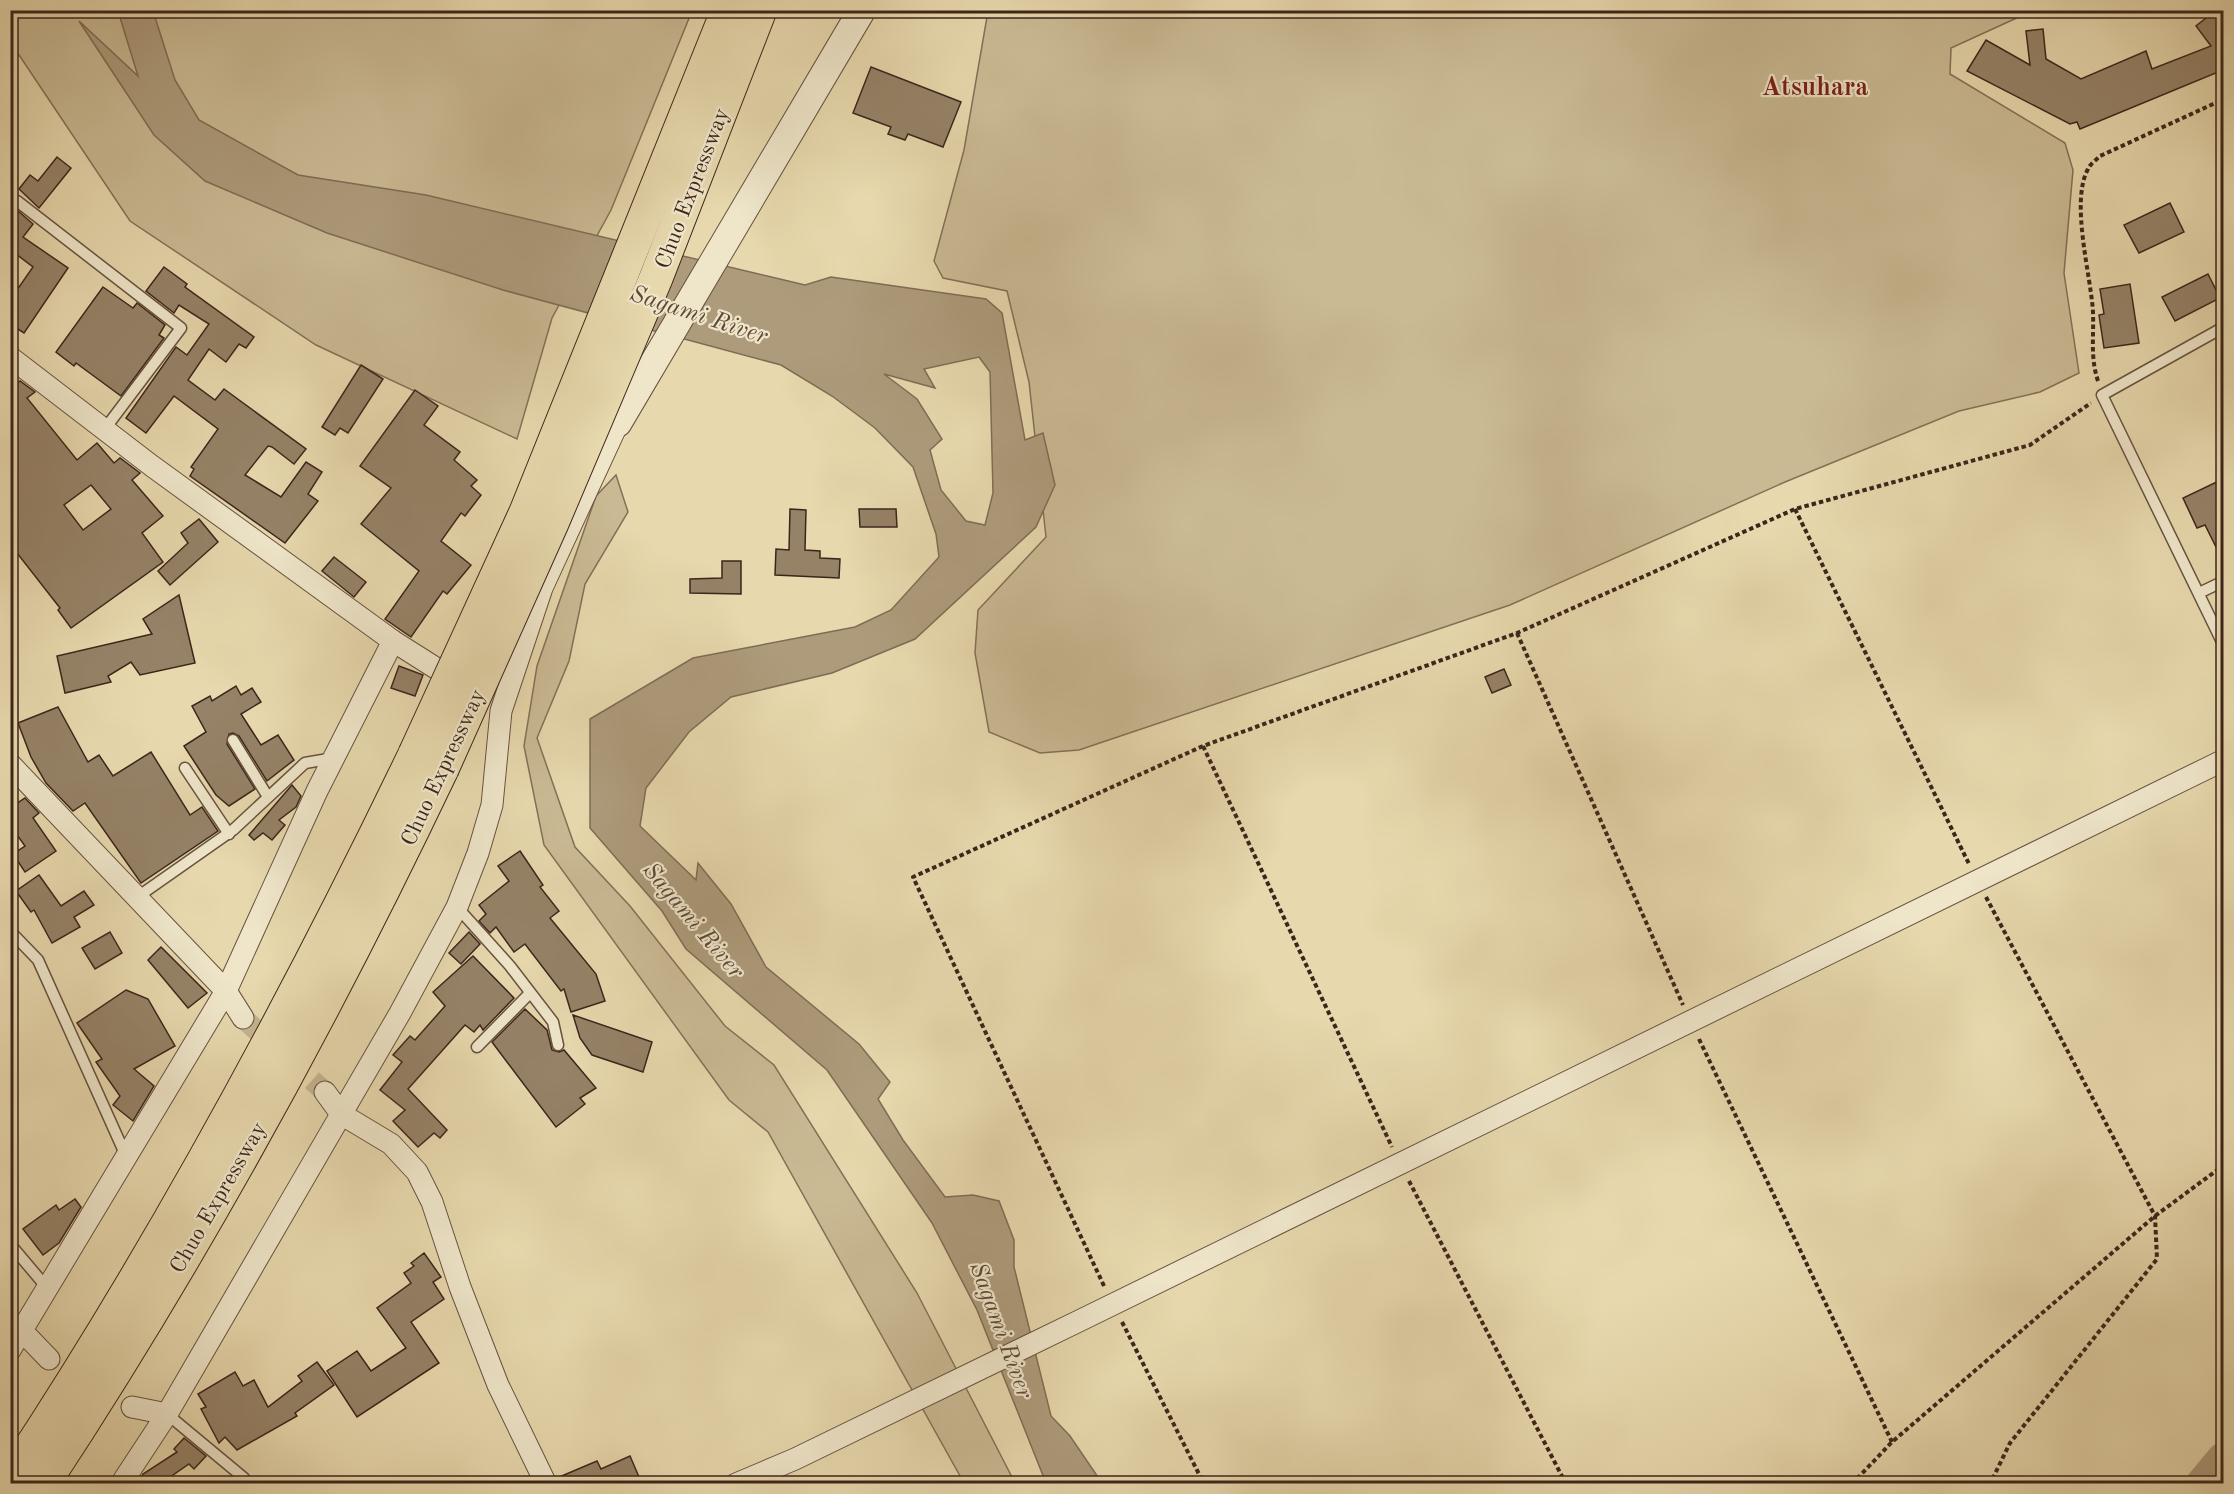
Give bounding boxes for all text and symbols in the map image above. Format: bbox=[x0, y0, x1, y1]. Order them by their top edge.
district label: Atsuhara bbox=[1762, 75, 1868, 101]
street label: Chuo Expressway bbox=[652, 105, 734, 272]
water label: Sagami River bbox=[627, 282, 771, 350]
street label: Chuo Expressway bbox=[398, 686, 490, 850]
water label: Sagami River bbox=[637, 859, 748, 984]
street label: Chuo Expressway bbox=[167, 1118, 271, 1277]
water label: Sagami River bbox=[964, 1259, 1036, 1403]

